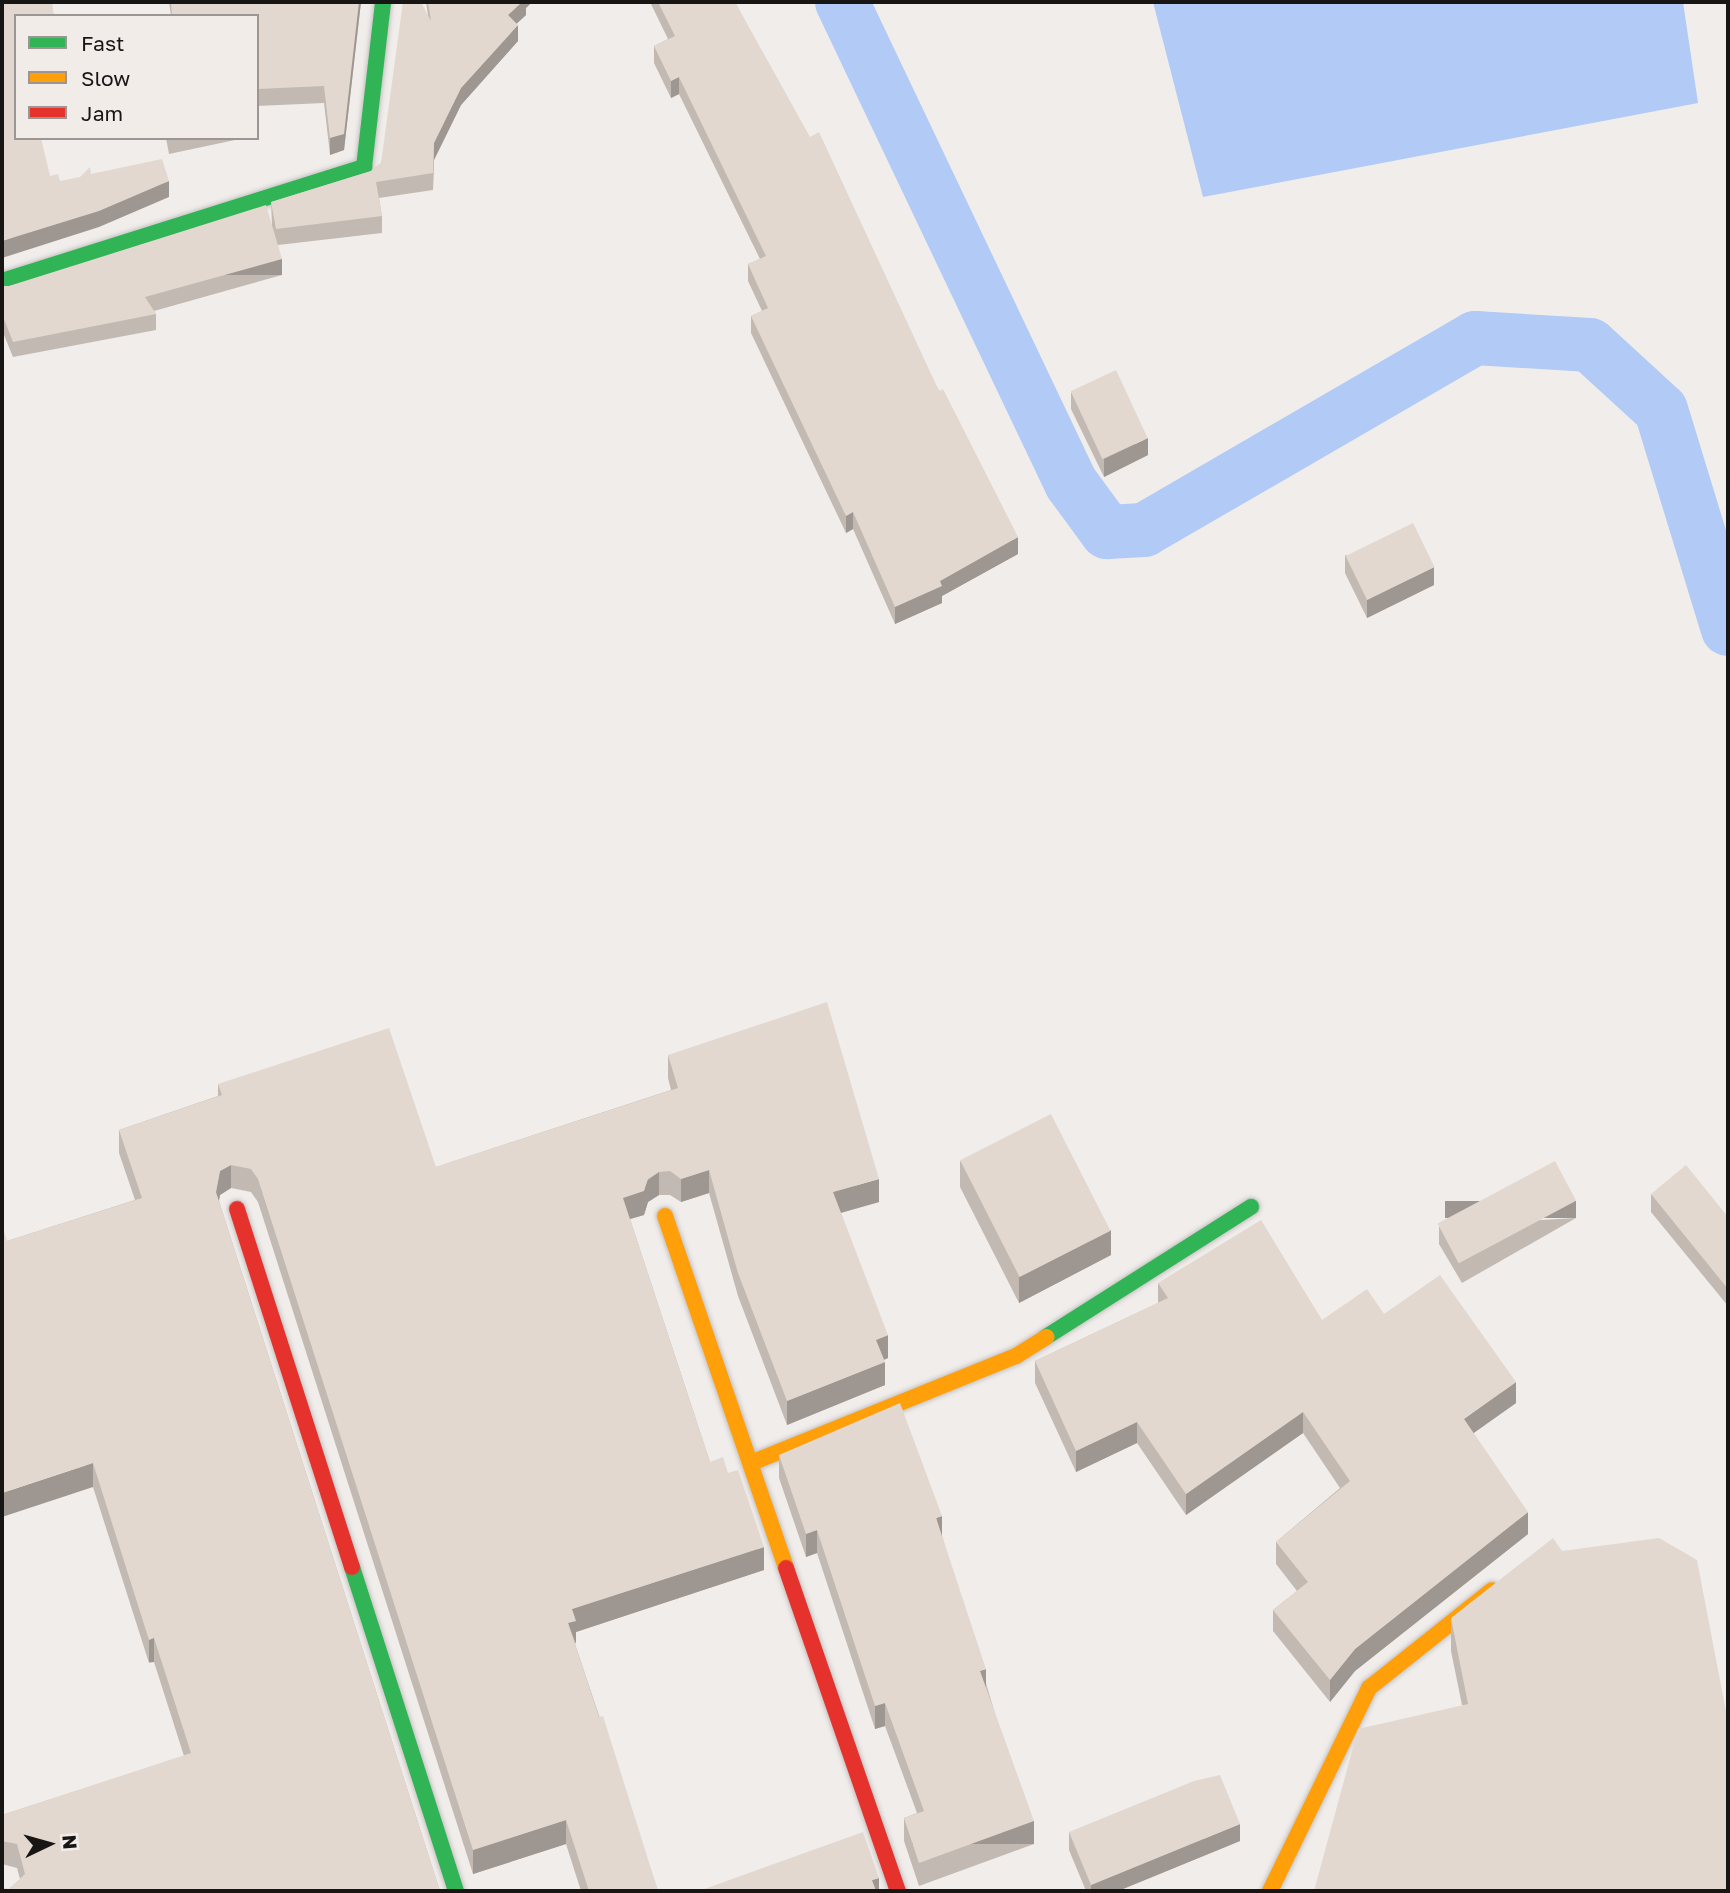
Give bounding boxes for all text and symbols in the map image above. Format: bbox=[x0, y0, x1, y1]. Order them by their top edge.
legend bbox=[14, 14, 259, 140]
text: Fast bbox=[81, 30, 124, 56]
text: Slow bbox=[81, 65, 130, 91]
text: Jam bbox=[81, 100, 123, 126]
north arrow bbox=[14, 1809, 84, 1879]
text: N bbox=[58, 1834, 83, 1850]

